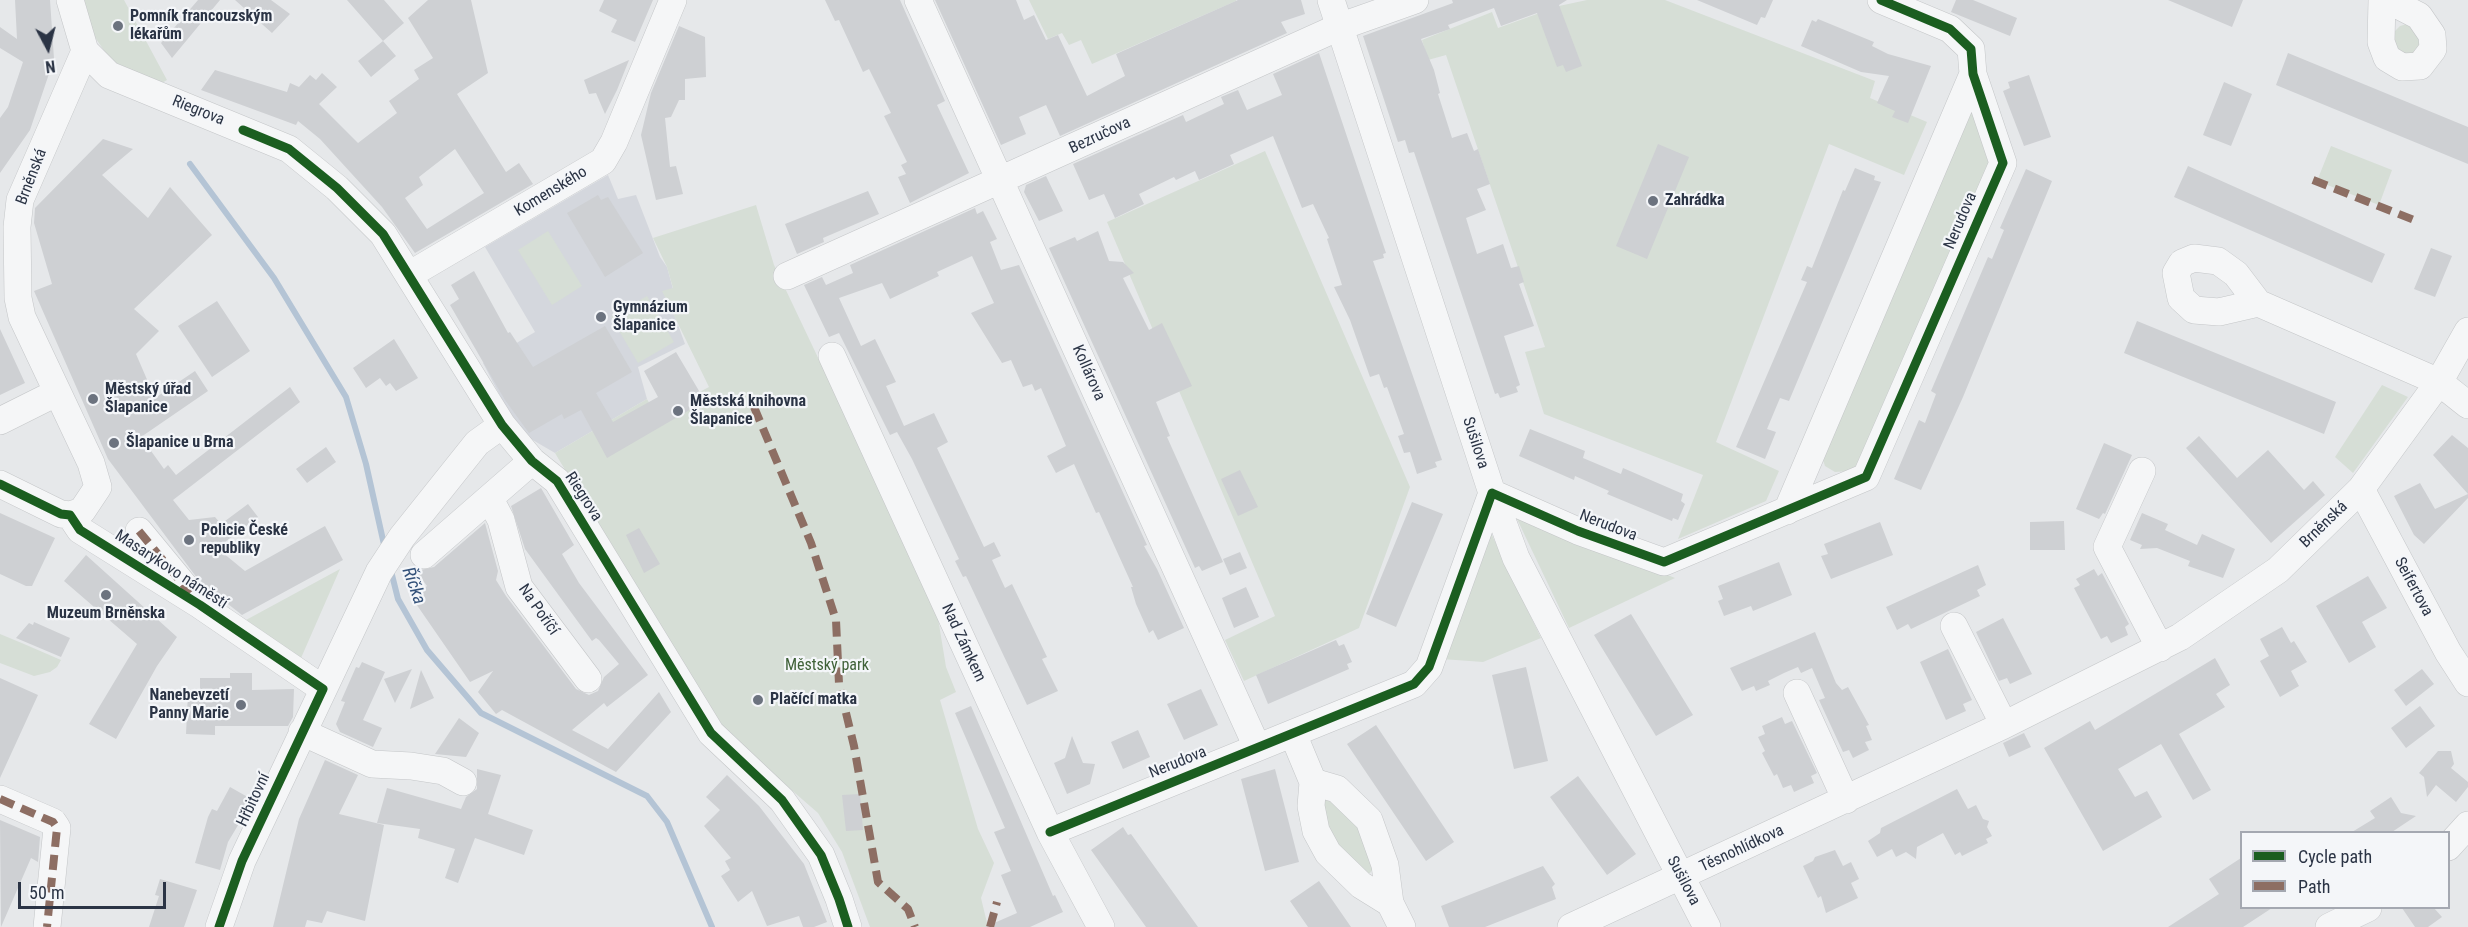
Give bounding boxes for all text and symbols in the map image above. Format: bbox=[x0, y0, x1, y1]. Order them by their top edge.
place label: Pomník francouzským lékařům bbox=[130, 7, 272, 45]
north arrow bbox=[18, 18, 78, 78]
marker: Pomník francouzským lékařům bbox=[111, 19, 125, 33]
text: N bbox=[44, 56, 56, 76]
street label: Riegrova bbox=[169, 92, 227, 130]
street label: Bezručova bbox=[1066, 113, 1134, 159]
street label: Brněnská bbox=[13, 146, 51, 208]
street label: Komenského bbox=[511, 163, 591, 221]
street label: Nerudova bbox=[1940, 190, 1982, 252]
place label: Zahrádka bbox=[1665, 191, 1725, 211]
marker: Zahrádka bbox=[1646, 194, 1660, 208]
place label: Gymnázium Šlapanice bbox=[613, 298, 688, 336]
marker: Gymnázium Šlapanice bbox=[594, 310, 608, 324]
street label: Kollárova bbox=[1067, 342, 1109, 404]
place label: Městský úřad Šlapanice bbox=[105, 380, 191, 418]
marker: Městský úřad Šlapanice bbox=[86, 392, 100, 406]
place label: Městská knihovna Šlapanice bbox=[690, 392, 806, 430]
marker: Městská knihovna Šlapanice bbox=[671, 404, 685, 418]
street label: Sušilova bbox=[1458, 415, 1492, 471]
place label: Šlapanice u Brna bbox=[126, 433, 234, 453]
marker: Šlapanice u Brna bbox=[107, 436, 121, 450]
street label: Riegrova bbox=[560, 469, 606, 525]
street label: Brněnská bbox=[2296, 498, 2352, 552]
street label: Nerudova bbox=[1576, 506, 1640, 546]
place label: Policie České republiky bbox=[201, 521, 288, 559]
street label: Masarykovo náměstí bbox=[111, 526, 231, 614]
marker: Policie České republiky bbox=[182, 533, 196, 547]
street label: Seifertova bbox=[2390, 554, 2436, 620]
water label: Říčka bbox=[396, 565, 430, 607]
street label: Na Poříčí bbox=[514, 581, 562, 639]
marker: Muzeum Brněnska bbox=[99, 588, 113, 602]
street label: Nad Zámkem bbox=[937, 601, 989, 685]
place label: Muzeum Brněnska bbox=[47, 604, 165, 624]
park label: Městský park bbox=[785, 656, 869, 676]
place label: Nanebevzetí Panny Marie bbox=[149, 686, 229, 724]
place label: Plačící matka bbox=[770, 690, 857, 710]
marker: Plačící matka bbox=[751, 693, 765, 707]
marker: Nanebevzetí Panny Marie bbox=[234, 698, 248, 712]
street label: Nerudova bbox=[1146, 743, 1210, 783]
street label: Hřbitovní bbox=[233, 770, 275, 830]
street label: Těsnohlídkova bbox=[1697, 821, 1787, 877]
legend bbox=[2240, 831, 2450, 909]
text: Cycle path bbox=[2298, 846, 2372, 867]
street label: Sušilova bbox=[1662, 853, 1704, 909]
scale bar bbox=[21, 870, 170, 908]
text: Path bbox=[2298, 876, 2331, 897]
text: 50 m bbox=[29, 882, 64, 903]

